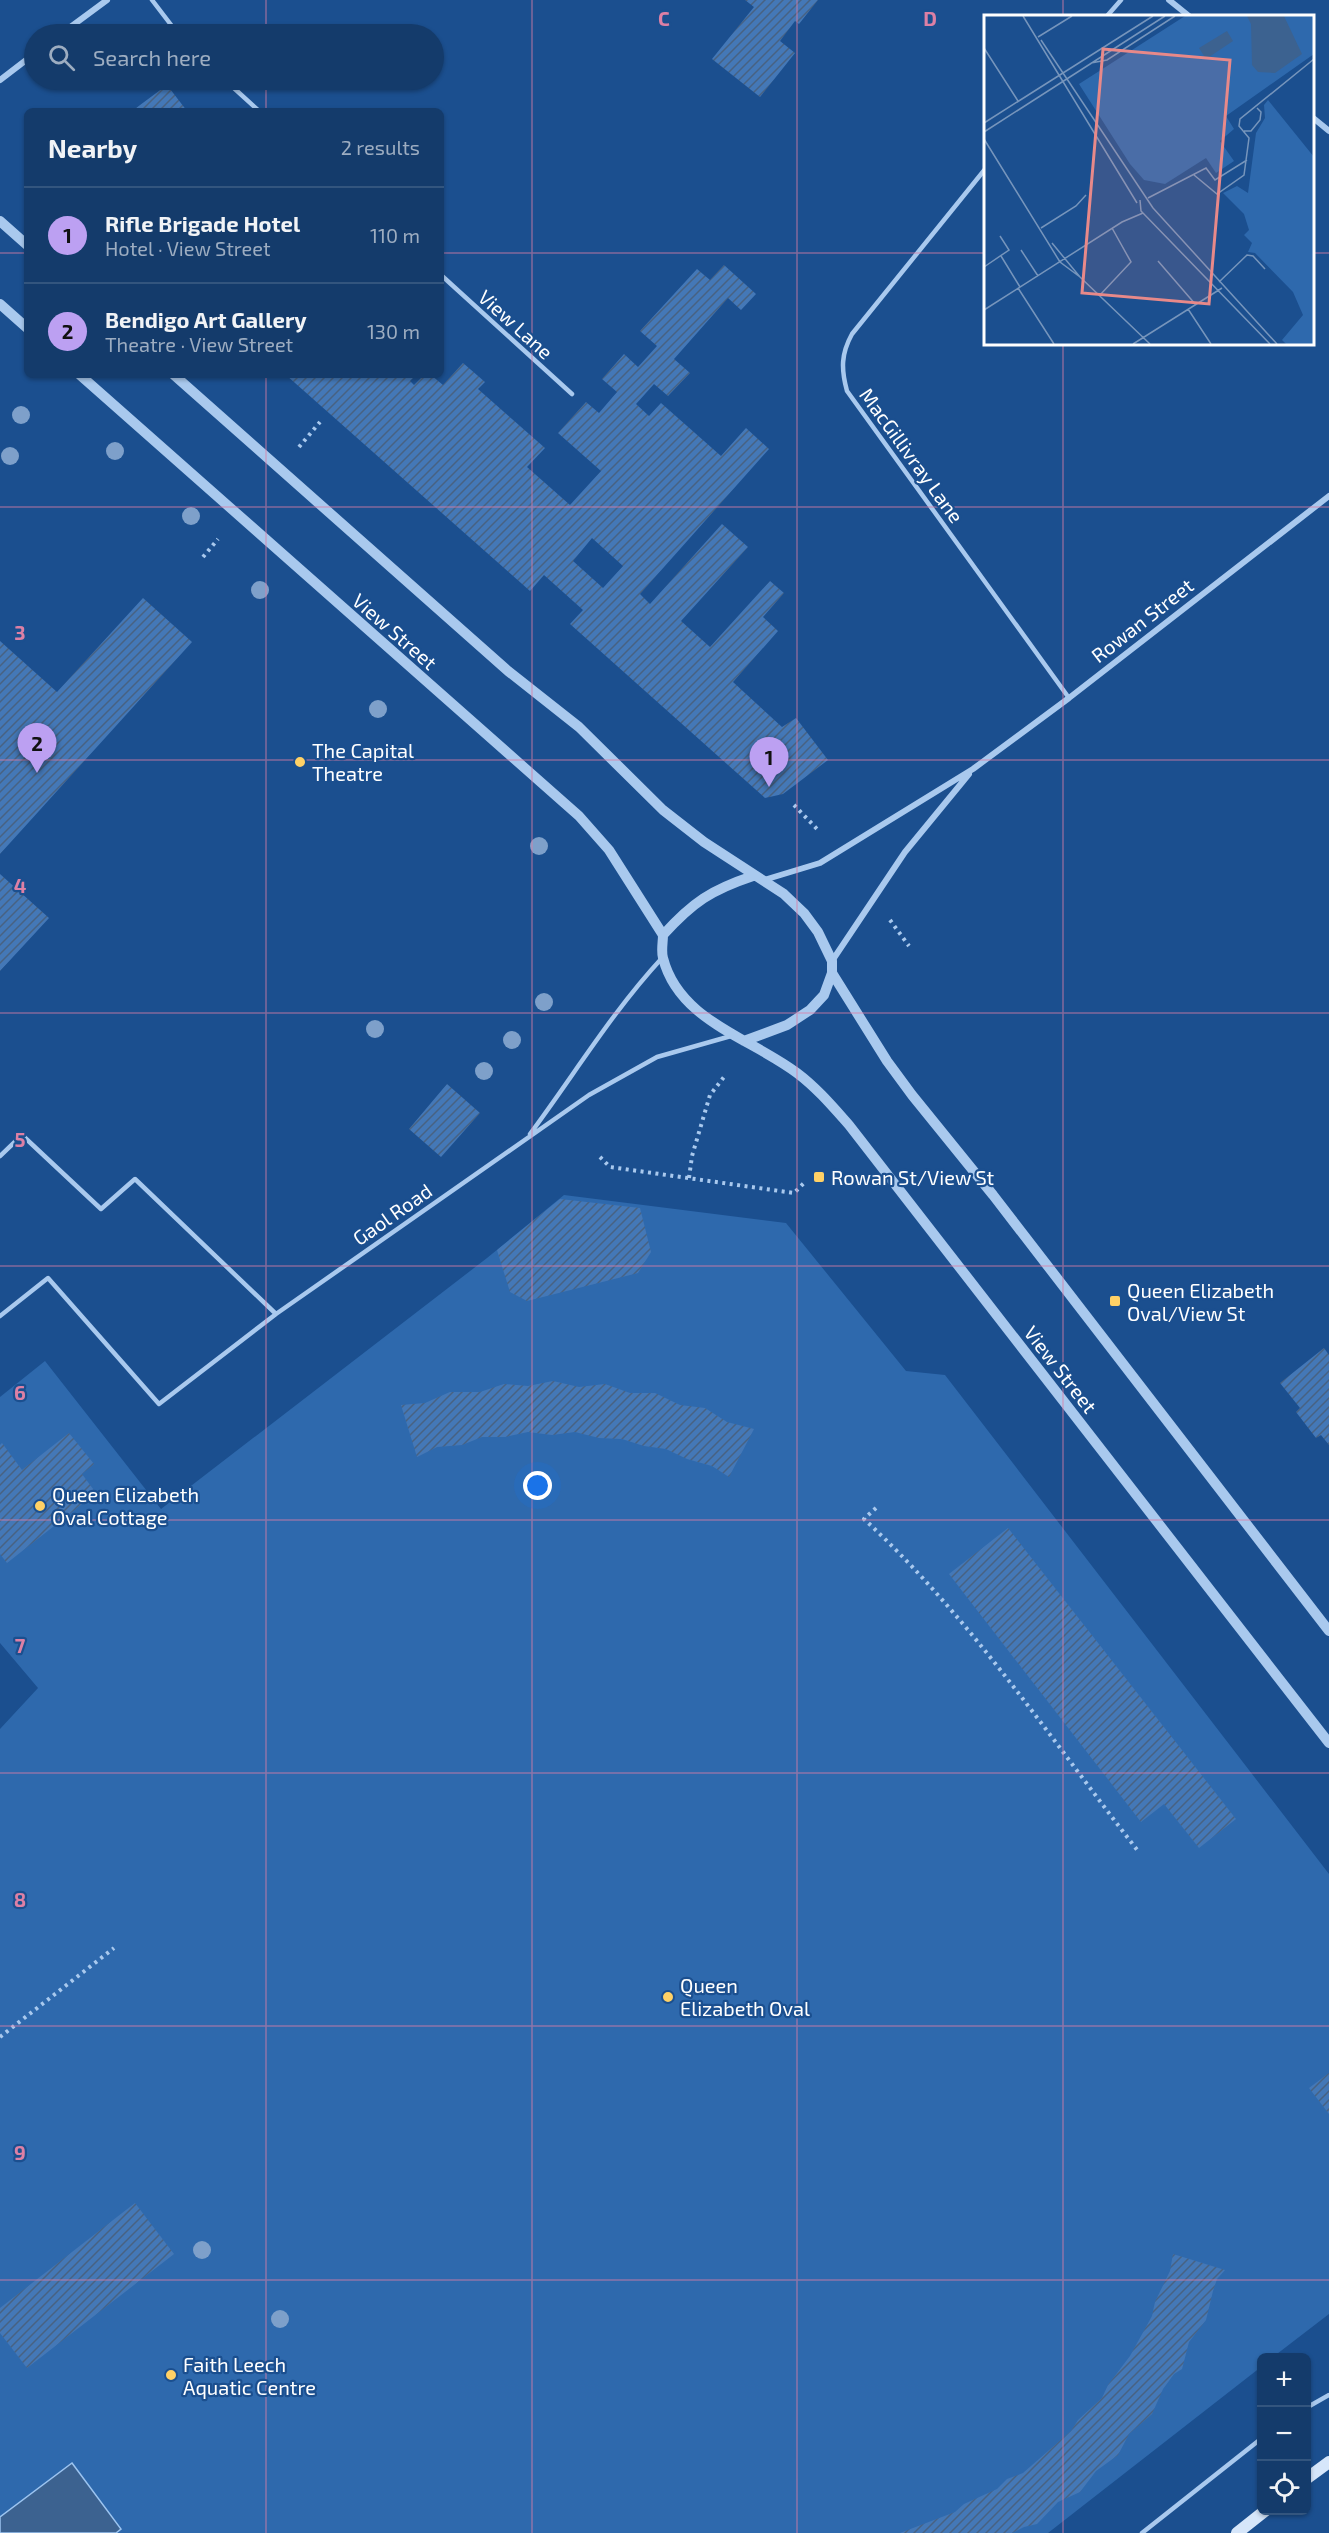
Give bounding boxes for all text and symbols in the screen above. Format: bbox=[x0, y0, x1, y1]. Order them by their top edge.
text: C bbox=[658, 6, 670, 30]
text: D bbox=[923, 6, 937, 30]
inset map bbox=[984, 15, 1314, 345]
search box bbox=[24, 24, 444, 90]
icon: search bbox=[45, 41, 78, 74]
text: Search here bbox=[93, 44, 211, 70]
text: Nearby bbox=[48, 132, 137, 163]
text: 2 results bbox=[341, 135, 420, 159]
text: Rifle Brigade Hotel bbox=[105, 210, 300, 236]
text: 1 bbox=[63, 223, 72, 247]
text: 110 m bbox=[370, 223, 420, 247]
text: Hotel · View Street bbox=[105, 236, 271, 260]
street label: View Lane bbox=[474, 284, 558, 364]
text: Bendigo Art Gallery bbox=[105, 306, 307, 332]
text: 2 bbox=[62, 319, 73, 343]
text: 130 m bbox=[367, 319, 420, 343]
text: Theatre · View Street bbox=[105, 332, 293, 356]
street label: MacGillivray Lane bbox=[855, 383, 969, 527]
street label: Rowan Street bbox=[1086, 573, 1198, 667]
street label: View Street bbox=[348, 588, 442, 674]
text: 3 bbox=[14, 620, 26, 644]
pin: 2 bbox=[18, 724, 57, 773]
place label: The Capital Theatre bbox=[312, 738, 414, 785]
pin: 1 bbox=[750, 738, 788, 787]
marker: The Capital Theatre bbox=[293, 755, 307, 769]
text: 4 bbox=[14, 873, 27, 897]
text: 5 bbox=[14, 1127, 26, 1151]
place label: Rowan St/View St bbox=[831, 1165, 995, 1189]
marker: Rowan St/View St bbox=[812, 1170, 826, 1184]
street label: Gaol Road bbox=[348, 1178, 436, 1250]
place label: Queen Elizabeth Oval/View St bbox=[1127, 1278, 1274, 1325]
marker: Queen Elizabeth Oval/View St bbox=[1108, 1294, 1122, 1308]
street label: View Street bbox=[1020, 1321, 1103, 1418]
text: 6 bbox=[14, 1380, 26, 1404]
your location bbox=[523, 1471, 552, 1500]
place label: Queen Elizabeth Oval Cottage bbox=[52, 1482, 199, 1529]
marker: Queen Elizabeth Oval Cottage bbox=[33, 1499, 47, 1513]
text: 7 bbox=[15, 1633, 26, 1657]
text: 8 bbox=[14, 1887, 26, 1911]
place label: Queen Elizabeth Oval bbox=[680, 1973, 810, 2020]
marker: Queen Elizabeth Oval bbox=[661, 1990, 675, 2004]
text: 9 bbox=[14, 2140, 26, 2164]
place label: Faith Leech Aquatic Centre bbox=[183, 2352, 316, 2399]
map controls bbox=[1257, 2353, 1311, 2515]
button: + bbox=[1257, 2353, 1311, 2407]
marker: Faith Leech Aquatic Centre bbox=[164, 2368, 178, 2382]
button: − bbox=[1257, 2407, 1311, 2461]
button: locate bbox=[1257, 2461, 1311, 2515]

